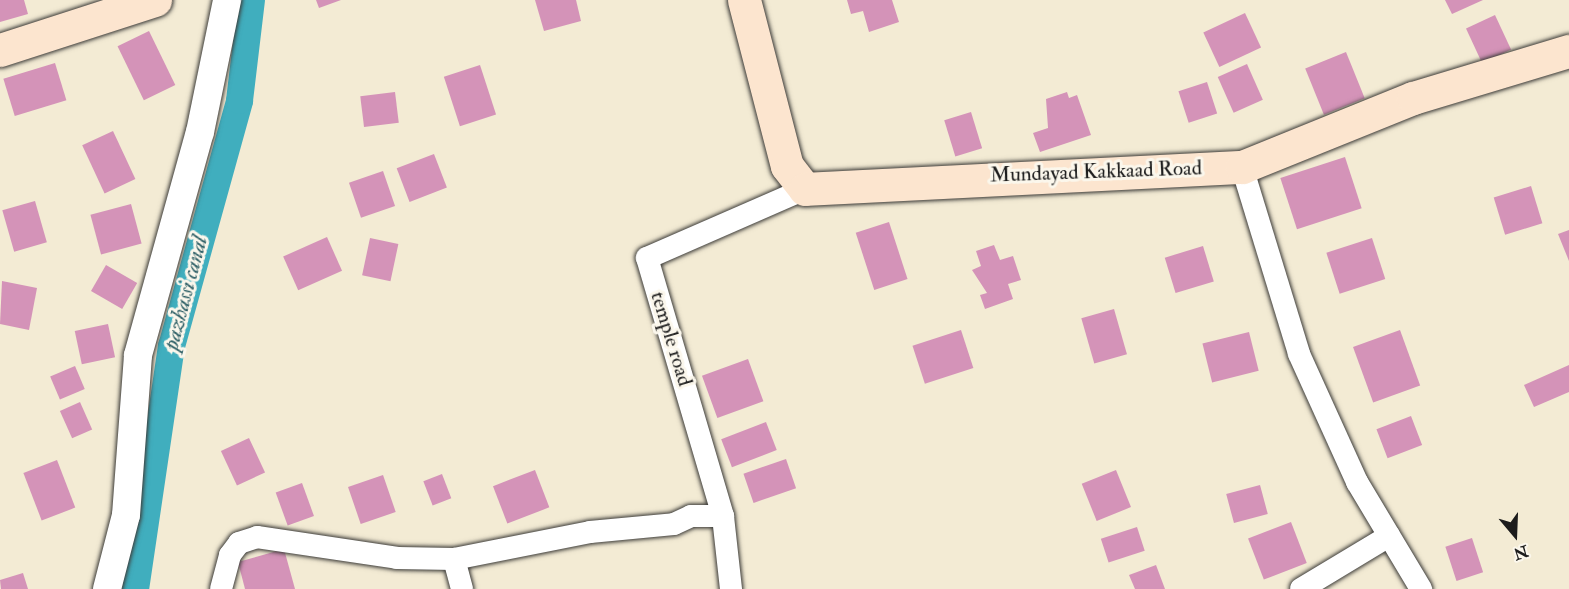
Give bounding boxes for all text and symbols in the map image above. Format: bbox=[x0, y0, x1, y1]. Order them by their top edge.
street label: Mundayad Kakkaad Road bbox=[990, 156, 1202, 188]
water label: pazhassi canal bbox=[158, 233, 214, 353]
street label: temple road bbox=[645, 289, 697, 389]
north arrow bbox=[1485, 505, 1545, 565]
text: N bbox=[1511, 540, 1531, 564]

